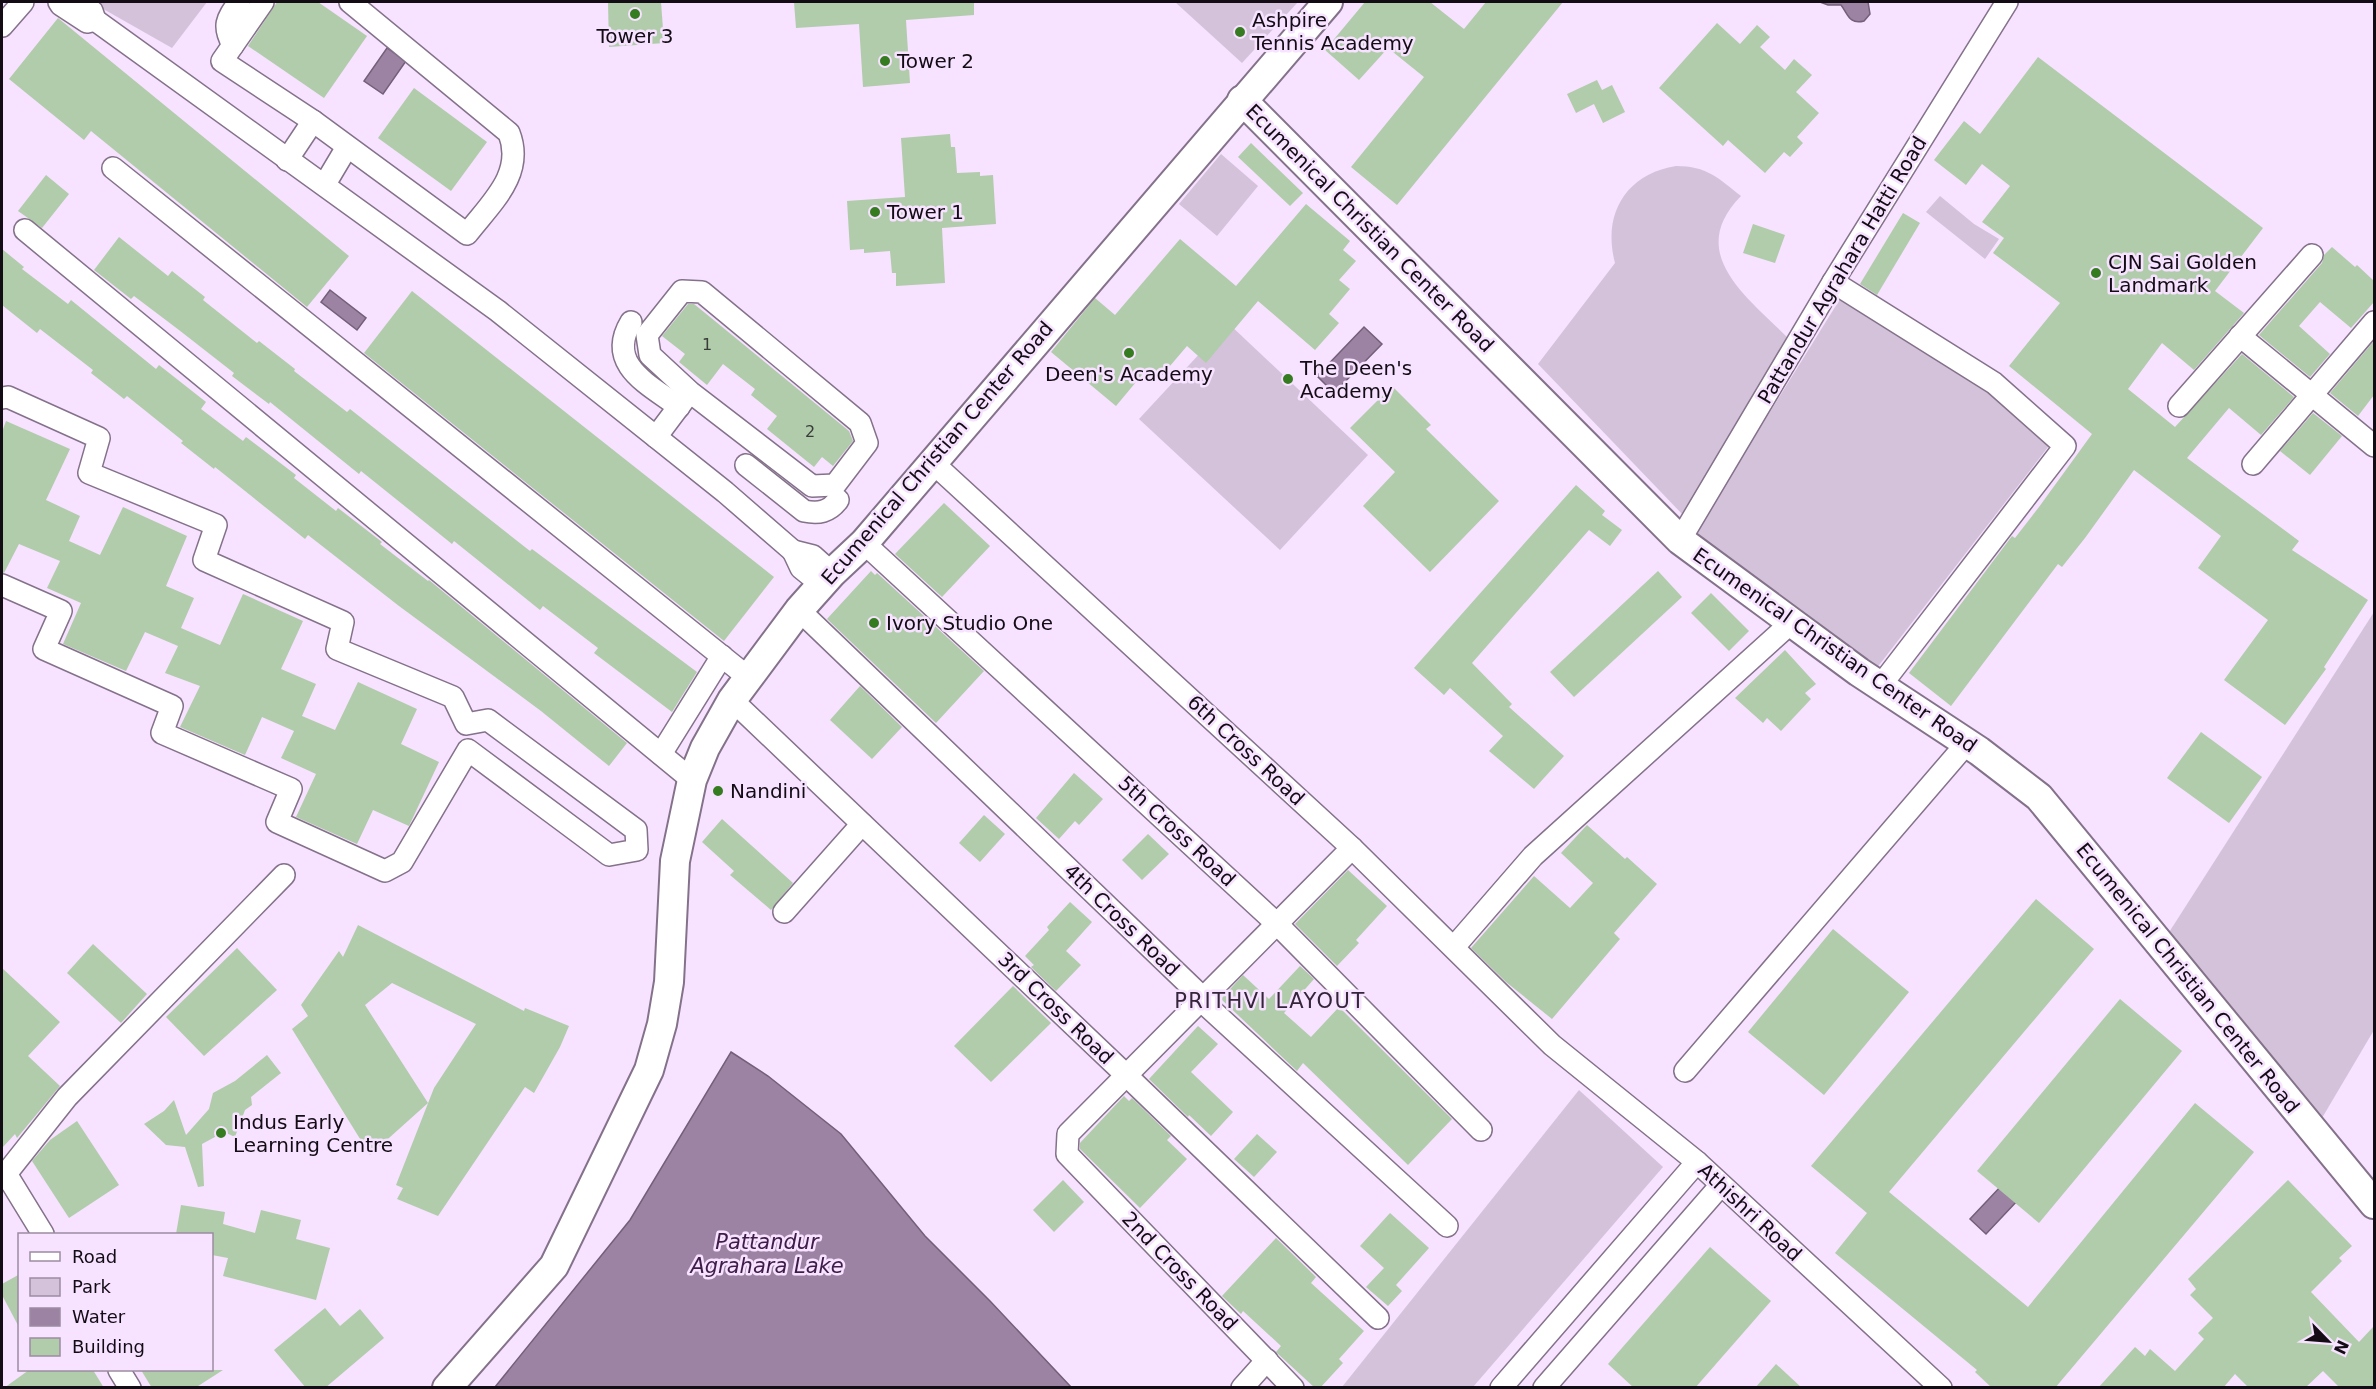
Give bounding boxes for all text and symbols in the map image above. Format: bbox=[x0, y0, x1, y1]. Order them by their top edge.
marker: Tower 3 bbox=[628, 7, 642, 21]
place label: Ashpire Tennis Academy bbox=[1251, 8, 1414, 55]
place label: Tower 3 bbox=[595, 24, 674, 48]
marker: Ashpire Tennis Academy bbox=[1233, 25, 1247, 39]
place label: Tower 2 bbox=[896, 49, 974, 73]
marker: Tower 2 bbox=[878, 54, 892, 68]
street label: Ecumenical Christian Center Road bbox=[1241, 99, 1499, 357]
street label: Pattandur Agrahara Hatti Road bbox=[1752, 132, 1932, 408]
place label: Tower 1 bbox=[886, 200, 964, 224]
marker: Tower 1 bbox=[868, 205, 882, 219]
place label: CJN Sai Golden Landmark bbox=[2108, 250, 2257, 297]
marker: CJN Sai Golden Landmark bbox=[2089, 266, 2103, 280]
street label: Ecumenical Christian Center Road bbox=[816, 316, 1058, 590]
house number: 1 bbox=[702, 335, 712, 354]
marker: Deen's Academy bbox=[1122, 346, 1136, 360]
place label: The Deen's Academy bbox=[1299, 356, 1412, 403]
place label: Deen's Academy bbox=[1045, 362, 1213, 386]
marker: The Deen's Academy bbox=[1281, 372, 1295, 386]
house number: 2 bbox=[805, 422, 815, 441]
street label: Ecumenical Christian Center Road bbox=[1688, 542, 1982, 758]
place label: Ivory Studio One bbox=[886, 611, 1053, 635]
marker: Ivory Studio One bbox=[867, 616, 881, 630]
street label: 6th Cross Road bbox=[1183, 690, 1309, 810]
street label: 5th Cross Road bbox=[1114, 771, 1240, 891]
place label: Nandini bbox=[730, 779, 806, 803]
marker: Nandini bbox=[711, 784, 725, 798]
street label: Ecumenical Christian Center Road bbox=[2071, 838, 2305, 1118]
street label: 4th Cross Road bbox=[1059, 859, 1185, 981]
street label: 3rd Cross Road bbox=[993, 947, 1119, 1069]
district label: PRITHVI LAYOUT bbox=[1174, 989, 1366, 1013]
place label: Indus Early Learning Centre bbox=[233, 1110, 393, 1157]
marker: Indus Early Learning Centre bbox=[214, 1126, 228, 1140]
street label: Athishri Road bbox=[1693, 1158, 1807, 1266]
street label: 2nd Cross Road bbox=[1117, 1207, 1243, 1335]
water label: Pattandur Agrahara Lake bbox=[688, 1230, 844, 1278]
legend bbox=[18, 1233, 213, 1371]
text: Road bbox=[72, 1246, 117, 1267]
text: Park bbox=[72, 1276, 111, 1297]
text: Water bbox=[72, 1306, 126, 1327]
north arrow bbox=[2298, 1311, 2358, 1371]
text: Building bbox=[72, 1336, 145, 1357]
text: N bbox=[2330, 1337, 2353, 1357]

